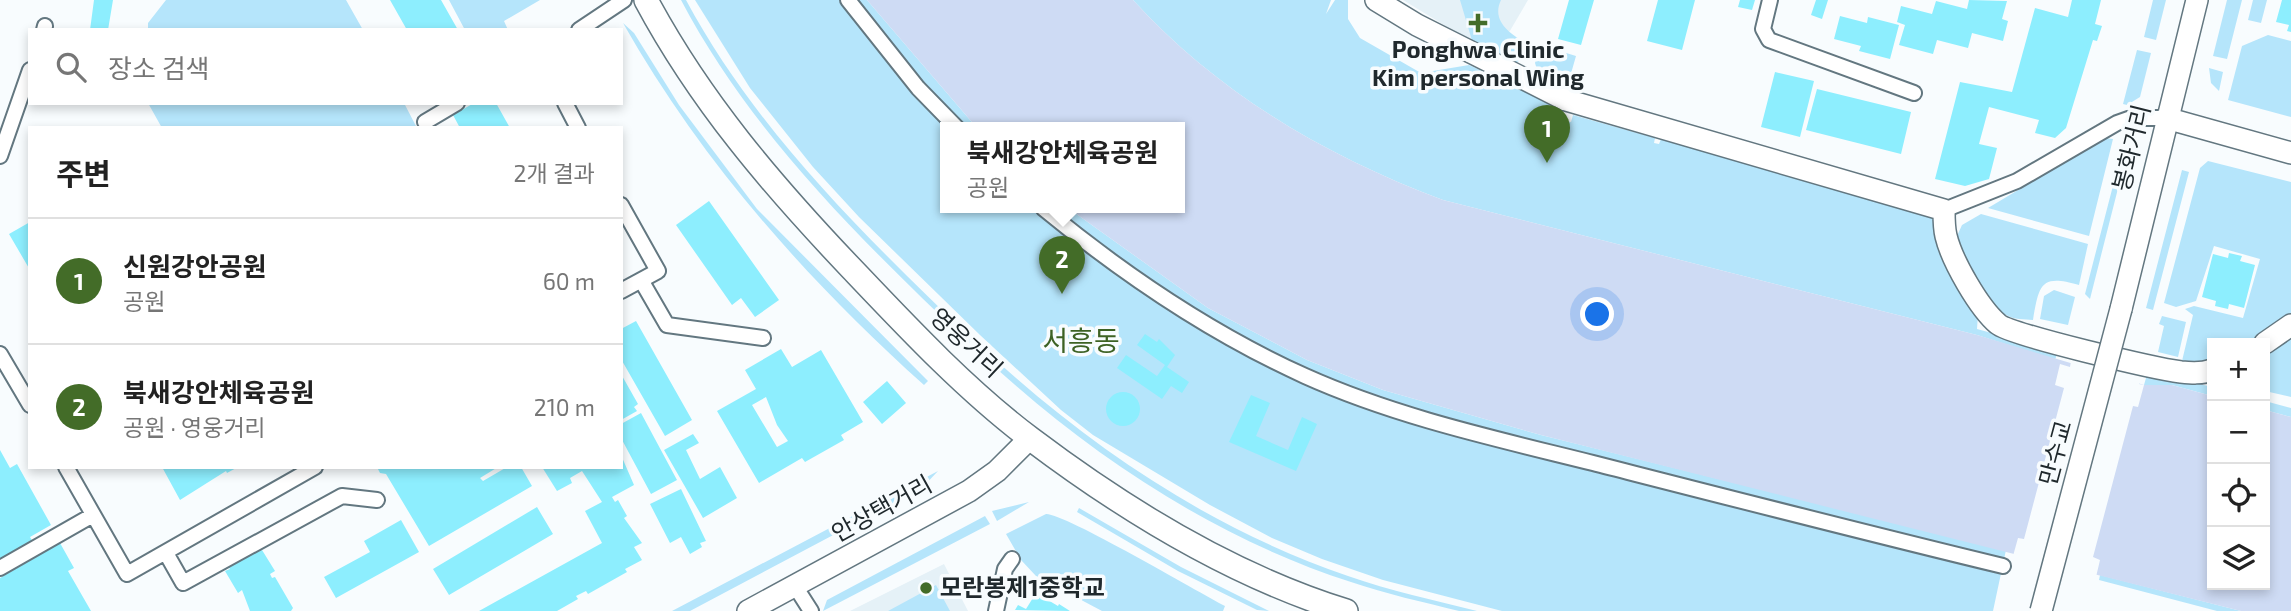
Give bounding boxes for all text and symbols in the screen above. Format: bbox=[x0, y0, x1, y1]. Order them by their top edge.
marker: Ponghwa Clinic Kim personal Wing bbox=[1468, 13, 1488, 33]
search box bbox=[28, 28, 623, 105]
place label: Ponghwa Clinic Kim personal Wing bbox=[1372, 34, 1584, 91]
icon: search bbox=[52, 48, 90, 86]
text: 장소 검색 bbox=[108, 52, 209, 83]
street label: 봉화거리 bbox=[2106, 101, 2155, 194]
pin: 1 bbox=[1524, 105, 1570, 163]
popup bbox=[940, 122, 1185, 213]
text: 북새강안체육공원 bbox=[967, 136, 1158, 167]
text: 주변 bbox=[56, 155, 111, 191]
text: 2개 결과 bbox=[513, 159, 595, 187]
text: 공원 bbox=[967, 173, 1009, 201]
pin: 2 bbox=[1039, 236, 1085, 294]
text: 신원강안공원 bbox=[123, 250, 267, 281]
text: 1 bbox=[74, 267, 84, 295]
text: 60 m bbox=[543, 267, 595, 295]
text: 공원 bbox=[123, 287, 165, 315]
your location bbox=[1580, 297, 1614, 331]
street label: 영웅거리 bbox=[925, 301, 1009, 383]
district label: 서흥동 bbox=[1042, 323, 1120, 357]
map controls bbox=[2207, 338, 2270, 590]
button: + bbox=[2207, 338, 2270, 401]
text: 북새강안체육공원 bbox=[123, 376, 314, 407]
text: 2 bbox=[72, 393, 86, 421]
text: 210 m bbox=[534, 393, 595, 421]
button: − bbox=[2207, 401, 2270, 464]
text: 공원 · 영웅거리 bbox=[123, 413, 266, 441]
street label: 만수교 bbox=[2032, 417, 2077, 488]
button: locate bbox=[2207, 464, 2270, 527]
street label: 안상택거리 bbox=[826, 468, 937, 547]
button: layers bbox=[2207, 527, 2270, 590]
place label: 모란봉제1중학교 bbox=[940, 572, 1105, 601]
marker: 모란봉제1중학교 bbox=[918, 580, 934, 596]

